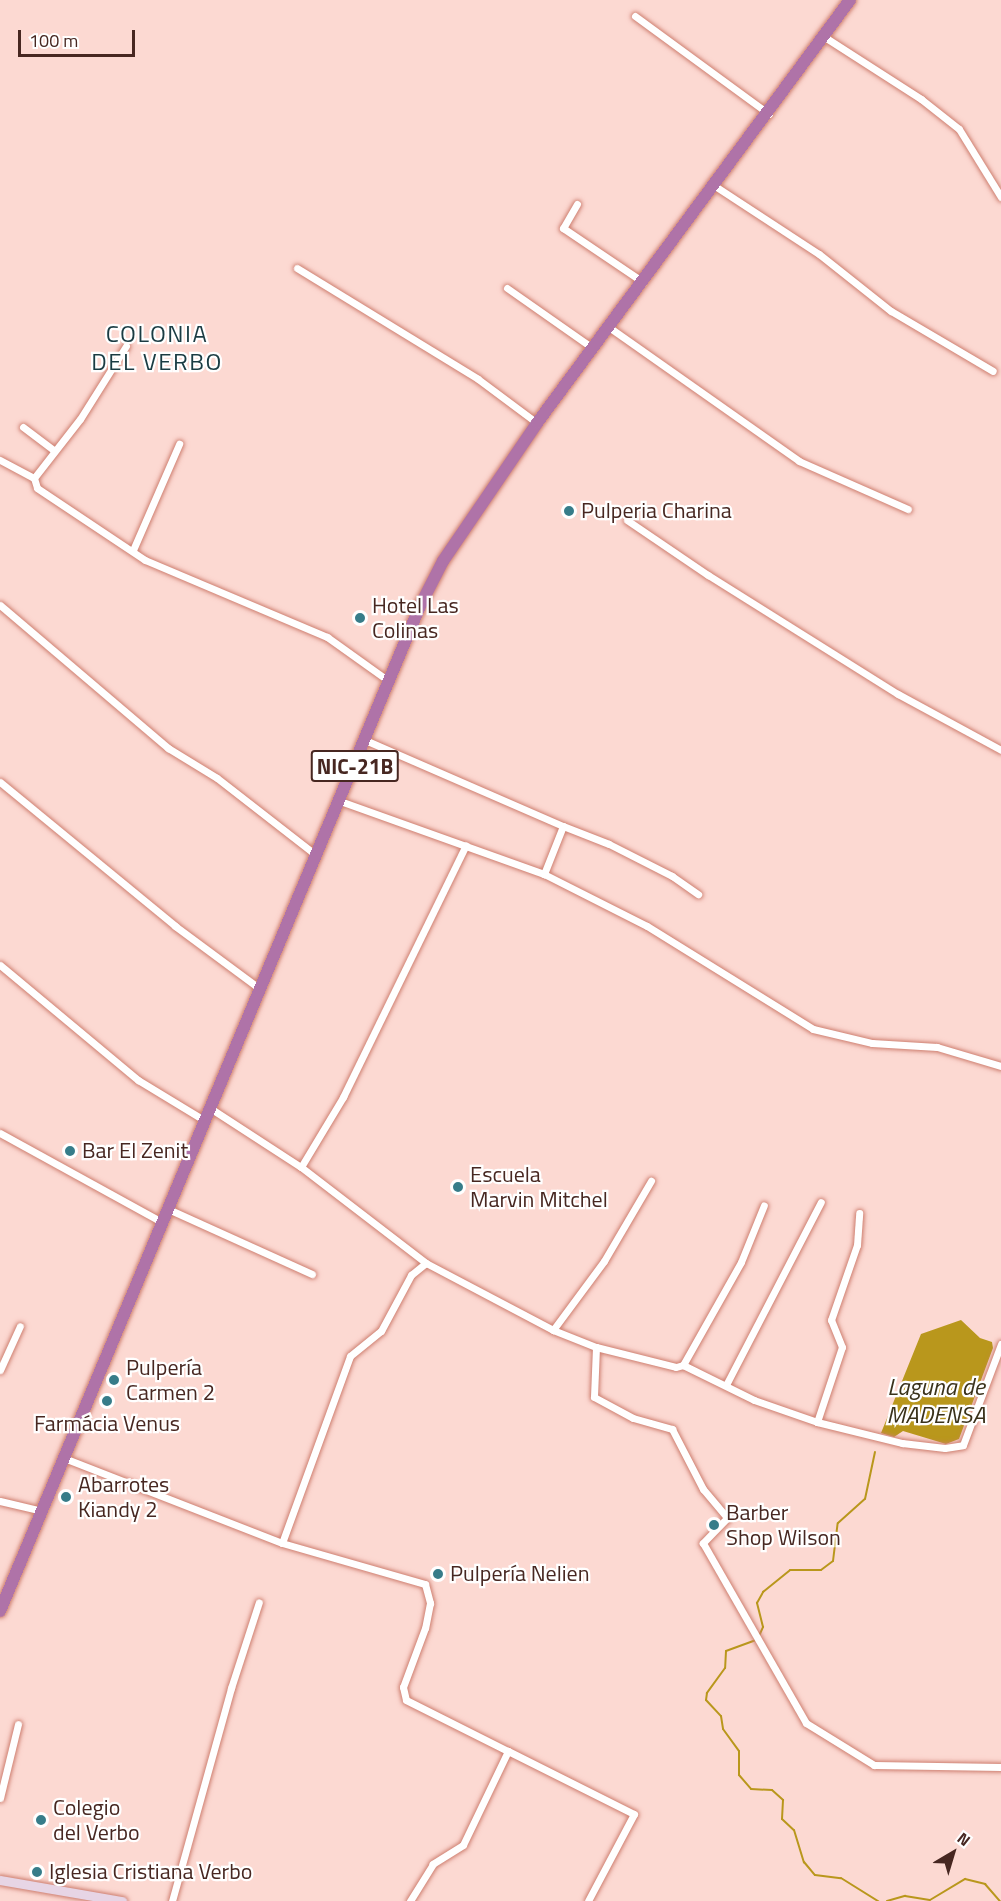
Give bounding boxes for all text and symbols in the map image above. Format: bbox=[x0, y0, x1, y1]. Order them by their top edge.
scale bar bbox=[21, 18, 138, 56]
text: 100 m bbox=[29, 27, 78, 54]
district label: COLONIA DEL VERBO bbox=[91, 320, 223, 376]
place label: Pulperia Charina bbox=[581, 498, 732, 524]
marker: Pulperia Charina bbox=[562, 504, 576, 518]
place label: Hotel Las Colinas bbox=[372, 592, 459, 644]
marker: Hotel Las Colinas bbox=[353, 611, 367, 625]
road number: NIC-21B bbox=[310, 748, 400, 784]
place label: Bar El Zenit bbox=[82, 1138, 188, 1164]
marker: Bar El Zenit bbox=[63, 1144, 77, 1158]
place label: Escuela Marvin Mitchel bbox=[470, 1161, 608, 1212]
marker: Escuela Marvin Mitchel bbox=[451, 1180, 465, 1194]
place label: Pulpería Carmen 2 bbox=[126, 1354, 215, 1406]
marker: Pulpería Carmen 2 bbox=[107, 1373, 121, 1387]
water label: Laguna de MADENSA bbox=[887, 1373, 985, 1429]
marker: Farmácia Venus bbox=[100, 1394, 114, 1408]
place label: Farmácia Venus bbox=[34, 1411, 180, 1437]
place label: Abarrotes Kiandy 2 bbox=[78, 1471, 169, 1522]
marker: Abarrotes Kiandy 2 bbox=[59, 1490, 73, 1504]
place label: Barber Shop Wilson bbox=[726, 1499, 841, 1550]
marker: Barber Shop Wilson bbox=[707, 1518, 721, 1532]
place label: Pulpería Nelien bbox=[450, 1561, 590, 1587]
marker: Pulpería Nelien bbox=[431, 1567, 445, 1581]
place label: Colegio del Verbo bbox=[53, 1794, 140, 1846]
marker: Colegio del Verbo bbox=[34, 1813, 48, 1827]
north arrow bbox=[923, 1823, 983, 1883]
text: N bbox=[952, 1826, 976, 1852]
place label: Iglesia Cristiana Verbo bbox=[49, 1859, 252, 1885]
marker: Iglesia Cristiana Verbo bbox=[30, 1865, 44, 1879]

